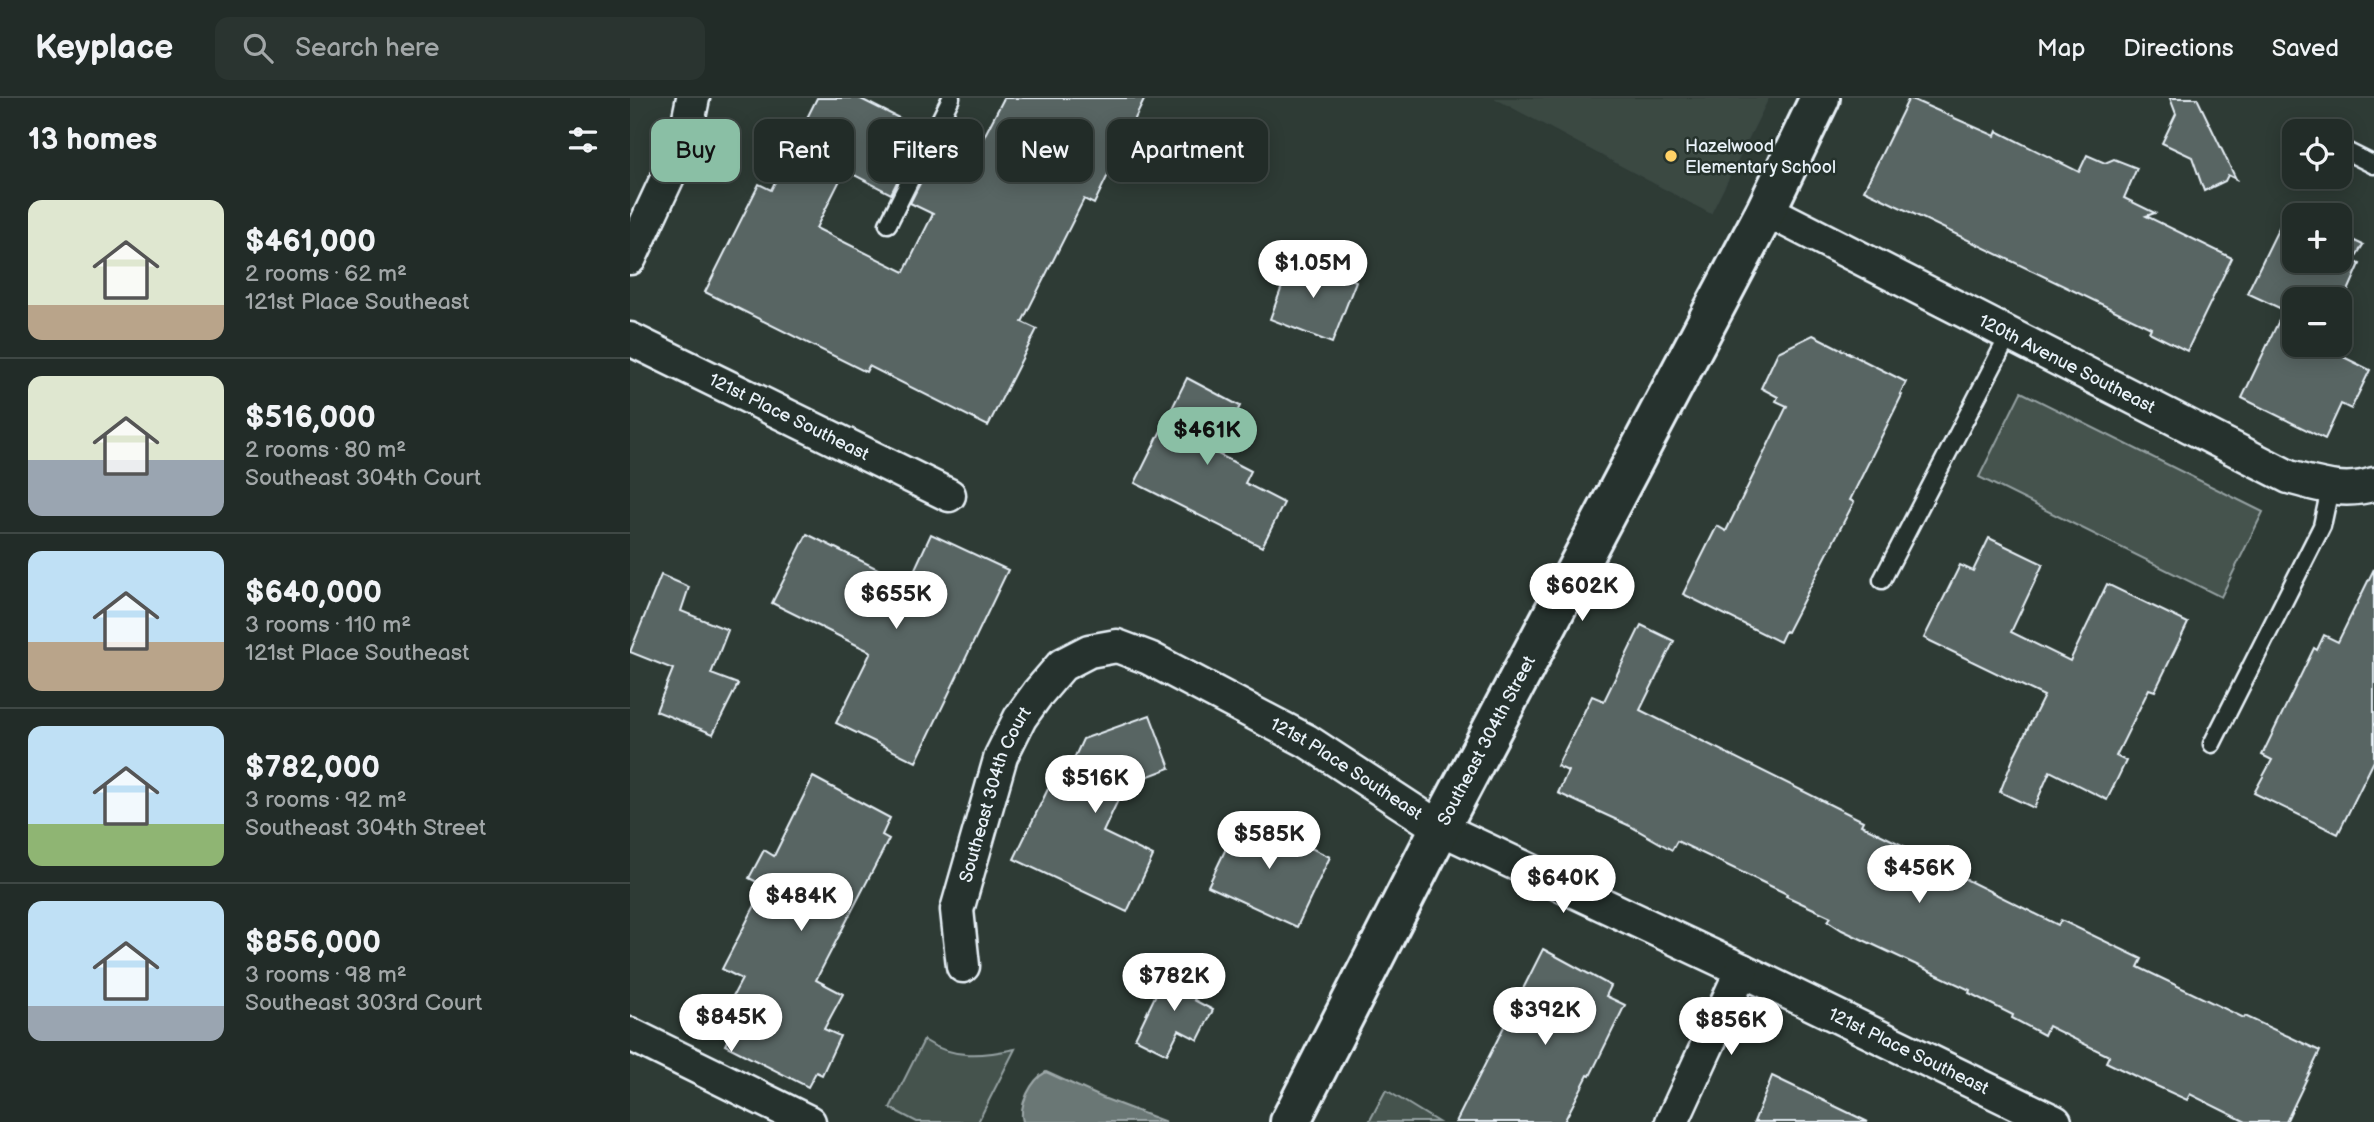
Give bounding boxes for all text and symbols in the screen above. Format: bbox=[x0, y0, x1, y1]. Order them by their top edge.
search box bbox=[215, 17, 705, 80]
text: Keyplace bbox=[35, 28, 173, 68]
icon: search bbox=[239, 29, 277, 67]
text: Search here bbox=[295, 33, 439, 64]
text: Map bbox=[2037, 34, 2085, 63]
text: Directions bbox=[2123, 34, 2234, 63]
text: Saved bbox=[2272, 34, 2339, 63]
chip: Buy bbox=[651, 119, 740, 182]
chip: Rent bbox=[754, 119, 854, 182]
chip: Filters bbox=[868, 119, 983, 182]
chip: New bbox=[997, 119, 1093, 182]
chip: Apartment bbox=[1107, 119, 1268, 182]
map controls bbox=[2282, 119, 2352, 357]
button: locate bbox=[2282, 119, 2352, 189]
icon: filters bbox=[564, 121, 602, 159]
text: 13 homes bbox=[28, 122, 157, 158]
place label: Hazelwood Elementary School bbox=[1685, 136, 1836, 178]
marker: Hazelwood Elementary School bbox=[1663, 148, 1679, 164]
button: + bbox=[2282, 203, 2352, 273]
text: $461,000 bbox=[245, 224, 376, 260]
icon: home bbox=[84, 228, 168, 312]
pin: $1.05M bbox=[1256, 240, 1370, 300]
text: $1.05M bbox=[1274, 249, 1352, 277]
text: 2 rooms · 62 m² bbox=[245, 260, 407, 288]
button: − bbox=[2282, 287, 2352, 357]
text: 121st Place Southeast bbox=[245, 288, 469, 316]
street label: 120th Avenue Southeast bbox=[1975, 310, 2159, 418]
street label: 121st Place Southeast bbox=[706, 369, 873, 465]
text: $516,000 bbox=[245, 400, 376, 436]
icon: home bbox=[84, 404, 168, 488]
pin: $461K bbox=[1158, 408, 1256, 467]
text: $461K bbox=[1173, 416, 1241, 444]
text: 2 rooms · 80 m² bbox=[245, 436, 406, 464]
text: Southeast 304th Court bbox=[245, 464, 481, 492]
pin: $602K bbox=[1533, 564, 1631, 623]
pin: $655K bbox=[847, 572, 945, 631]
text: $602K bbox=[1546, 572, 1618, 600]
text: $640,000 bbox=[245, 575, 382, 611]
icon: home bbox=[84, 579, 168, 663]
text: $655K bbox=[860, 580, 932, 608]
text: 3 rooms · 110 m² bbox=[245, 611, 411, 639]
text: 121st Place Southeast bbox=[245, 639, 469, 667]
street label: Southeast 304th Street bbox=[1433, 652, 1540, 829]
street label: Southeast 304th Court bbox=[955, 702, 1035, 885]
street label: 121st Place Southeast bbox=[1267, 713, 1427, 824]
text: $782,000 bbox=[245, 750, 380, 786]
icon: home bbox=[84, 754, 168, 838]
pin: $516K bbox=[1046, 756, 1144, 815]
text: $516K bbox=[1061, 764, 1129, 792]
text: 3 rooms · 92 m² bbox=[245, 786, 407, 814]
pin: $585K bbox=[1220, 812, 1318, 871]
text: Southeast 304th Street bbox=[245, 814, 486, 842]
text: $585K bbox=[1233, 820, 1305, 848]
pin: $456K bbox=[1870, 846, 1968, 905]
text: $456K bbox=[1883, 854, 1955, 882]
pin: $640K bbox=[1514, 856, 1612, 915]
text: $640K bbox=[1527, 864, 1599, 892]
pin: $484K bbox=[752, 874, 850, 933]
text: $484K bbox=[765, 882, 837, 910]
text: $856,000 bbox=[245, 925, 381, 961]
icon: home bbox=[84, 929, 168, 1013]
pin: $782K bbox=[1125, 954, 1223, 1013]
text: 3 rooms · 98 m² bbox=[245, 961, 407, 989]
text: $782K bbox=[1138, 962, 1210, 990]
pin: $392K bbox=[1496, 988, 1594, 1047]
text: Southeast 303rd Court bbox=[245, 989, 482, 1017]
pin: $845K bbox=[682, 995, 780, 1054]
text: $392K bbox=[1509, 996, 1581, 1024]
pin: $856K bbox=[1682, 998, 1780, 1057]
text: $845K bbox=[695, 1003, 767, 1031]
street label: 121st Place Southeast bbox=[1825, 1003, 1993, 1099]
text: $856K bbox=[1695, 1006, 1767, 1034]

